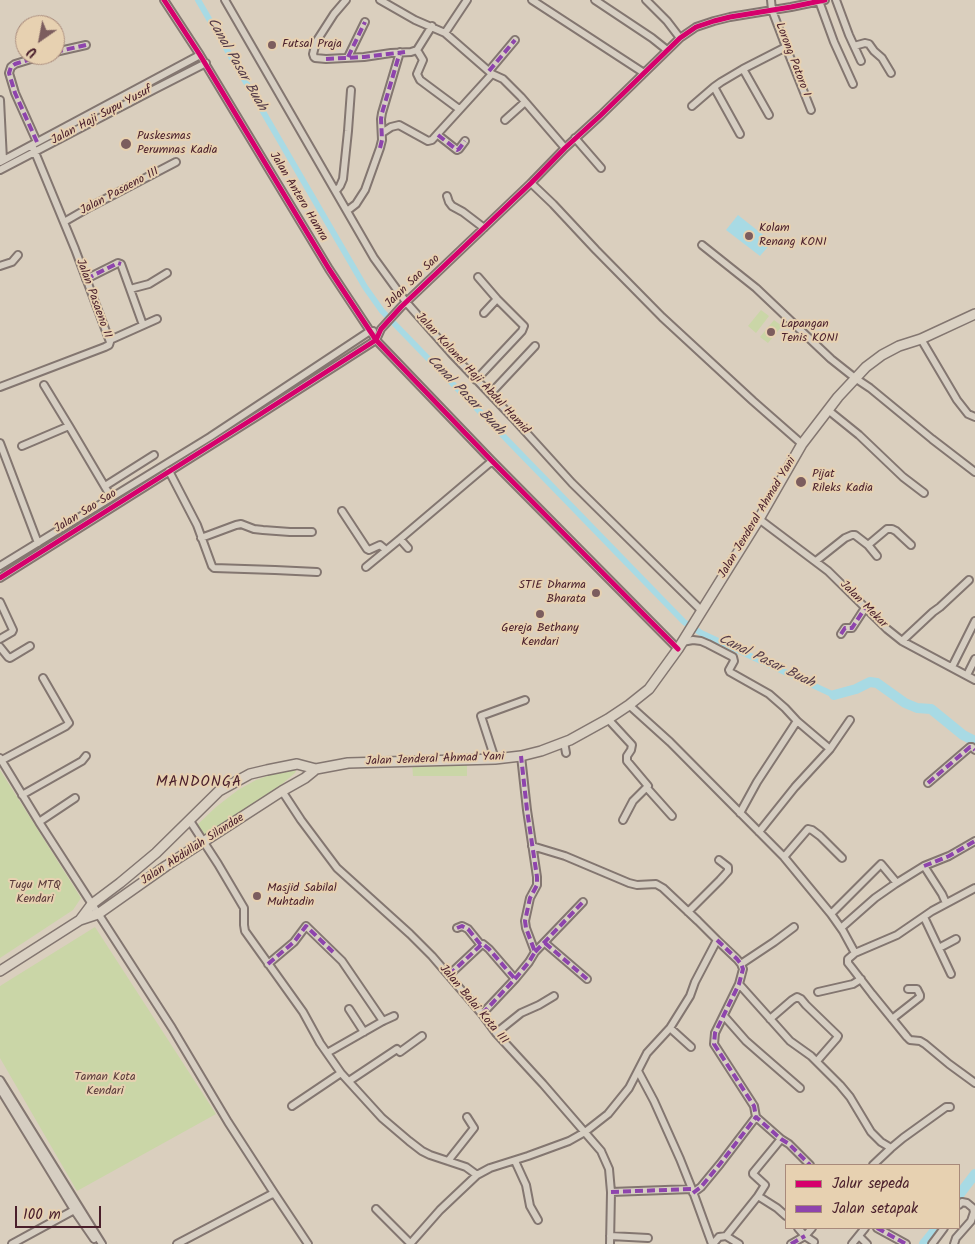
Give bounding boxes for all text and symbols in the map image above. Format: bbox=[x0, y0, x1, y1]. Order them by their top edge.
north arrow bbox=[15, 15, 65, 65]
water label: Canal Pasar Buah bbox=[203, 15, 269, 115]
street label: Lorong Patoro I bbox=[771, 21, 813, 99]
place label: Futsal Praja bbox=[282, 38, 342, 52]
marker: Futsal Praja bbox=[266, 39, 278, 51]
text: U bbox=[23, 40, 42, 63]
street label: Jalan Haji Supu Yusuf bbox=[49, 83, 155, 149]
place label: Puskesmas Perumnas Kadia bbox=[137, 130, 217, 158]
marker: Puskesmas Perumnas Kadia bbox=[119, 137, 133, 151]
street label: Jalan Antero Hamra bbox=[266, 150, 330, 244]
street label: Jalan Pasaeno III bbox=[78, 165, 162, 219]
place label: Kolam Renang KONI bbox=[759, 222, 827, 250]
marker: Kolam Renang KONI bbox=[743, 230, 755, 242]
street label: Jalan Sao Sao bbox=[383, 252, 443, 312]
street label: Jalan Pasaeno II bbox=[72, 257, 114, 341]
street label: Jalan Kolonel Haji Abdul Hamid bbox=[412, 310, 532, 438]
place label: Lapangan Tenis KONI bbox=[781, 318, 838, 346]
marker: Lapangan Tenis KONI bbox=[765, 326, 777, 338]
water label: Canal Pasar Buah bbox=[423, 353, 507, 439]
street label: Jalan Jenderal Ahmad Yani bbox=[716, 455, 800, 581]
place label: Pijat Rileks Kadia bbox=[812, 468, 873, 496]
marker: Pijat Rileks Kadia bbox=[794, 475, 808, 489]
street label: Jalan Sao Sao bbox=[52, 487, 120, 537]
street label: Jalan Mekar bbox=[836, 578, 890, 632]
place label: STIE Dharma Bharata bbox=[519, 579, 586, 607]
marker: STIE Dharma Bharata bbox=[590, 587, 602, 599]
marker: Gereja Bethany Kendari bbox=[534, 608, 546, 620]
place label: Gereja Bethany Kendari bbox=[501, 622, 579, 650]
water label: Canal Pasar Buah bbox=[715, 632, 817, 692]
street label: Jalan Jenderal Ahmad Yani bbox=[365, 750, 505, 770]
district label: MANDONGA bbox=[155, 774, 243, 792]
street label: Jalan Abdullah Silondae bbox=[139, 811, 247, 889]
park label: Tugu MTQ Kendari bbox=[9, 879, 61, 907]
place label: Masjid Sabilal Muhtadin bbox=[267, 882, 337, 910]
marker: Masjid Sabilal Muhtadin bbox=[251, 890, 263, 902]
street label: Jalan Balai Kota III bbox=[436, 962, 510, 1048]
park label: Taman Kota Kendari bbox=[74, 1071, 136, 1099]
legend bbox=[785, 1164, 960, 1229]
text: Jalur sepeda bbox=[832, 1172, 910, 1196]
scale bar bbox=[18, 1196, 104, 1228]
text: Jalan setapak bbox=[832, 1197, 918, 1221]
text: 100 m bbox=[23, 1203, 61, 1227]

